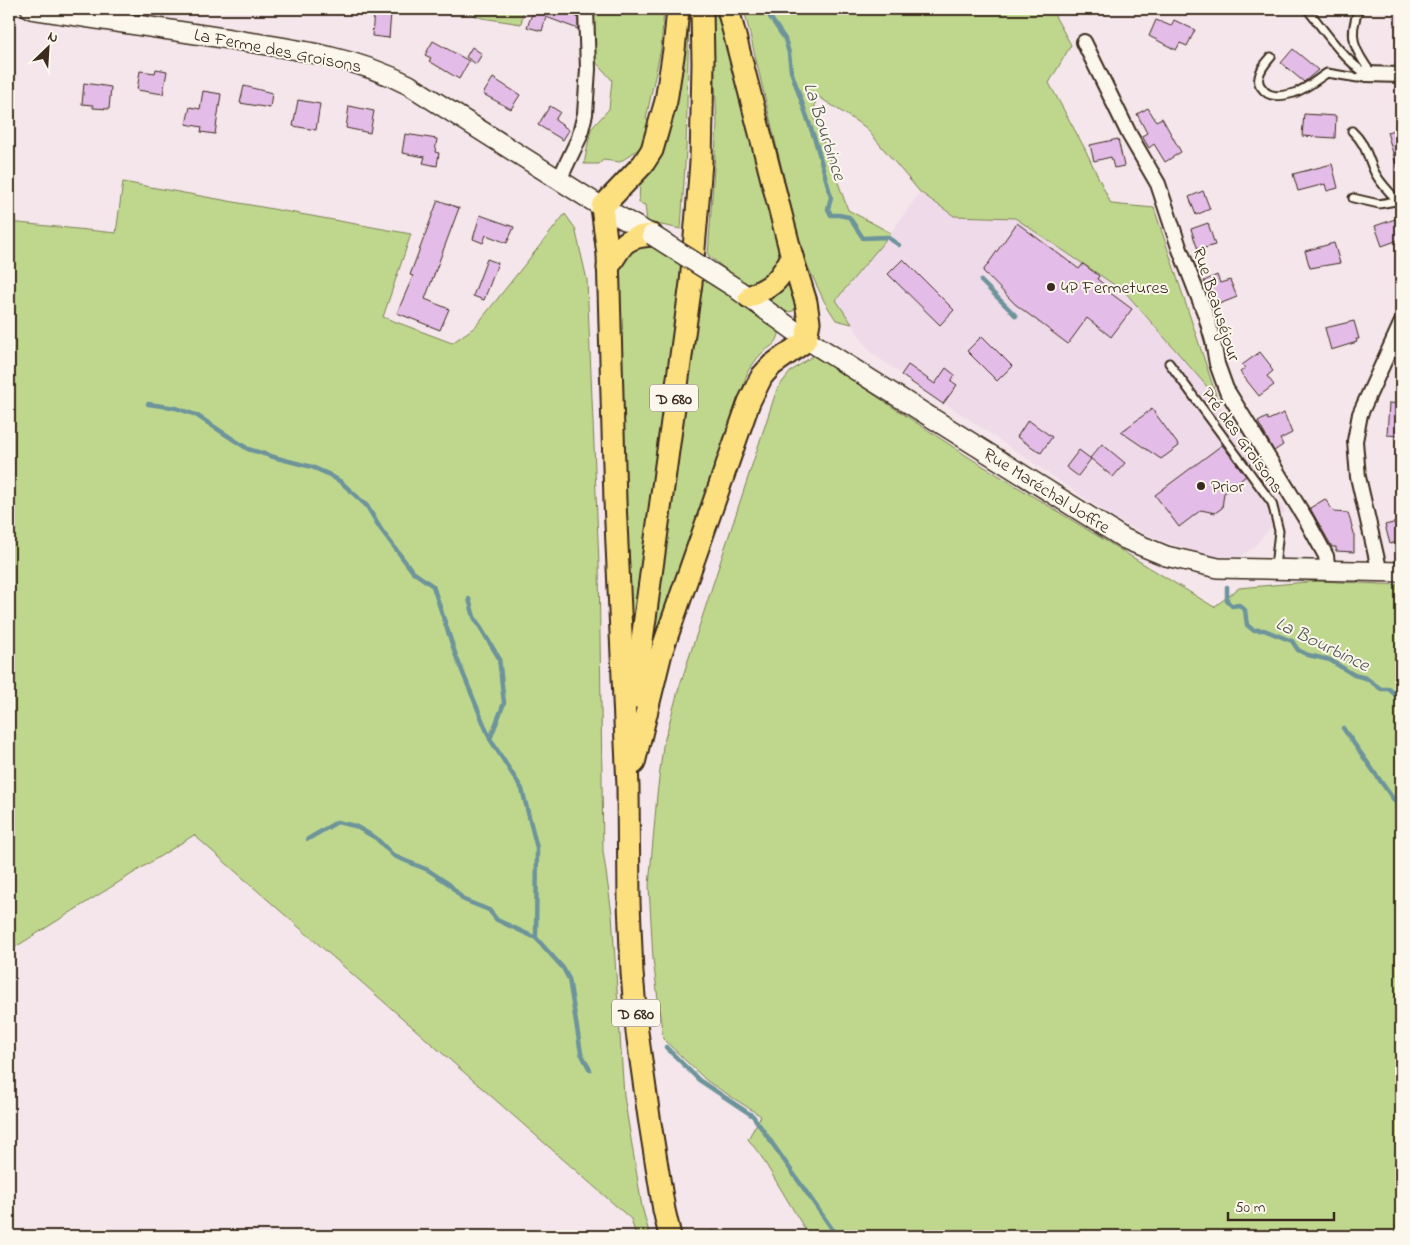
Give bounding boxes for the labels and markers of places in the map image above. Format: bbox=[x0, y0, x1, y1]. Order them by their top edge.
place label: 4P Fermetures bbox=[1061, 276, 1169, 302]
marker: 4P Fermetures bbox=[1045, 281, 1057, 293]
place label: Prior bbox=[1211, 475, 1245, 501]
marker: Prior bbox=[1195, 480, 1207, 492]

